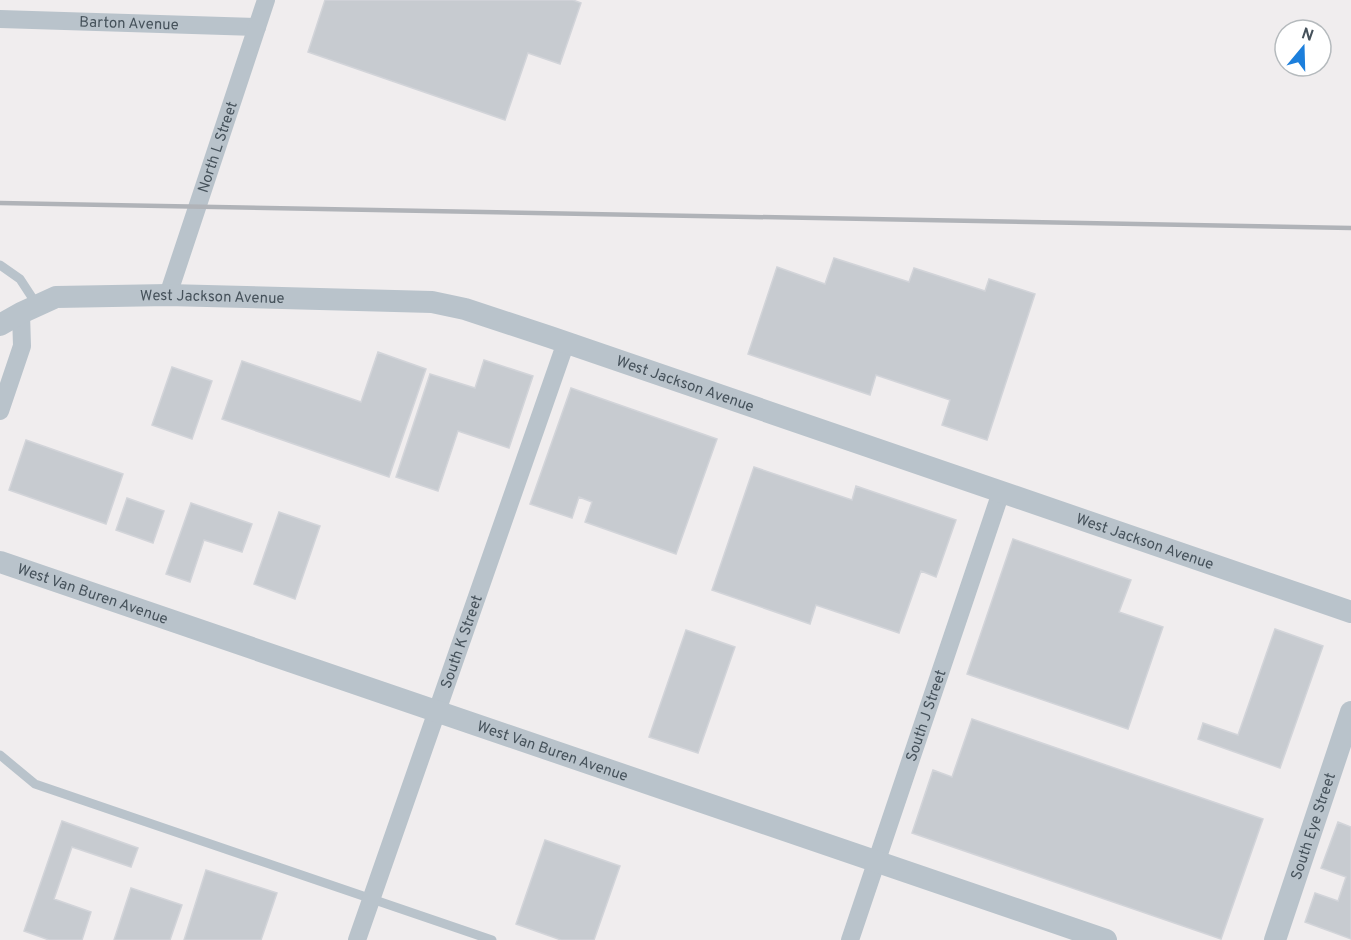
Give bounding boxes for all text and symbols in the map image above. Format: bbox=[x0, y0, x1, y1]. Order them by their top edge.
street label: Barton Avenue bbox=[79, 13, 179, 36]
north arrow bbox=[1273, 18, 1333, 78]
text: N bbox=[1299, 24, 1316, 47]
street label: North L Street bbox=[195, 99, 243, 196]
street label: West Jackson Avenue bbox=[140, 287, 285, 309]
street label: West Jackson Avenue bbox=[613, 352, 756, 417]
street label: West Jackson Avenue bbox=[1073, 510, 1216, 575]
street label: West Van Buren Avenue bbox=[14, 561, 170, 630]
street label: South K Street bbox=[438, 593, 488, 691]
street label: South J Street bbox=[903, 667, 951, 764]
street label: West Van Buren Avenue bbox=[474, 718, 630, 787]
street label: South Eye Street bbox=[1288, 771, 1341, 883]

